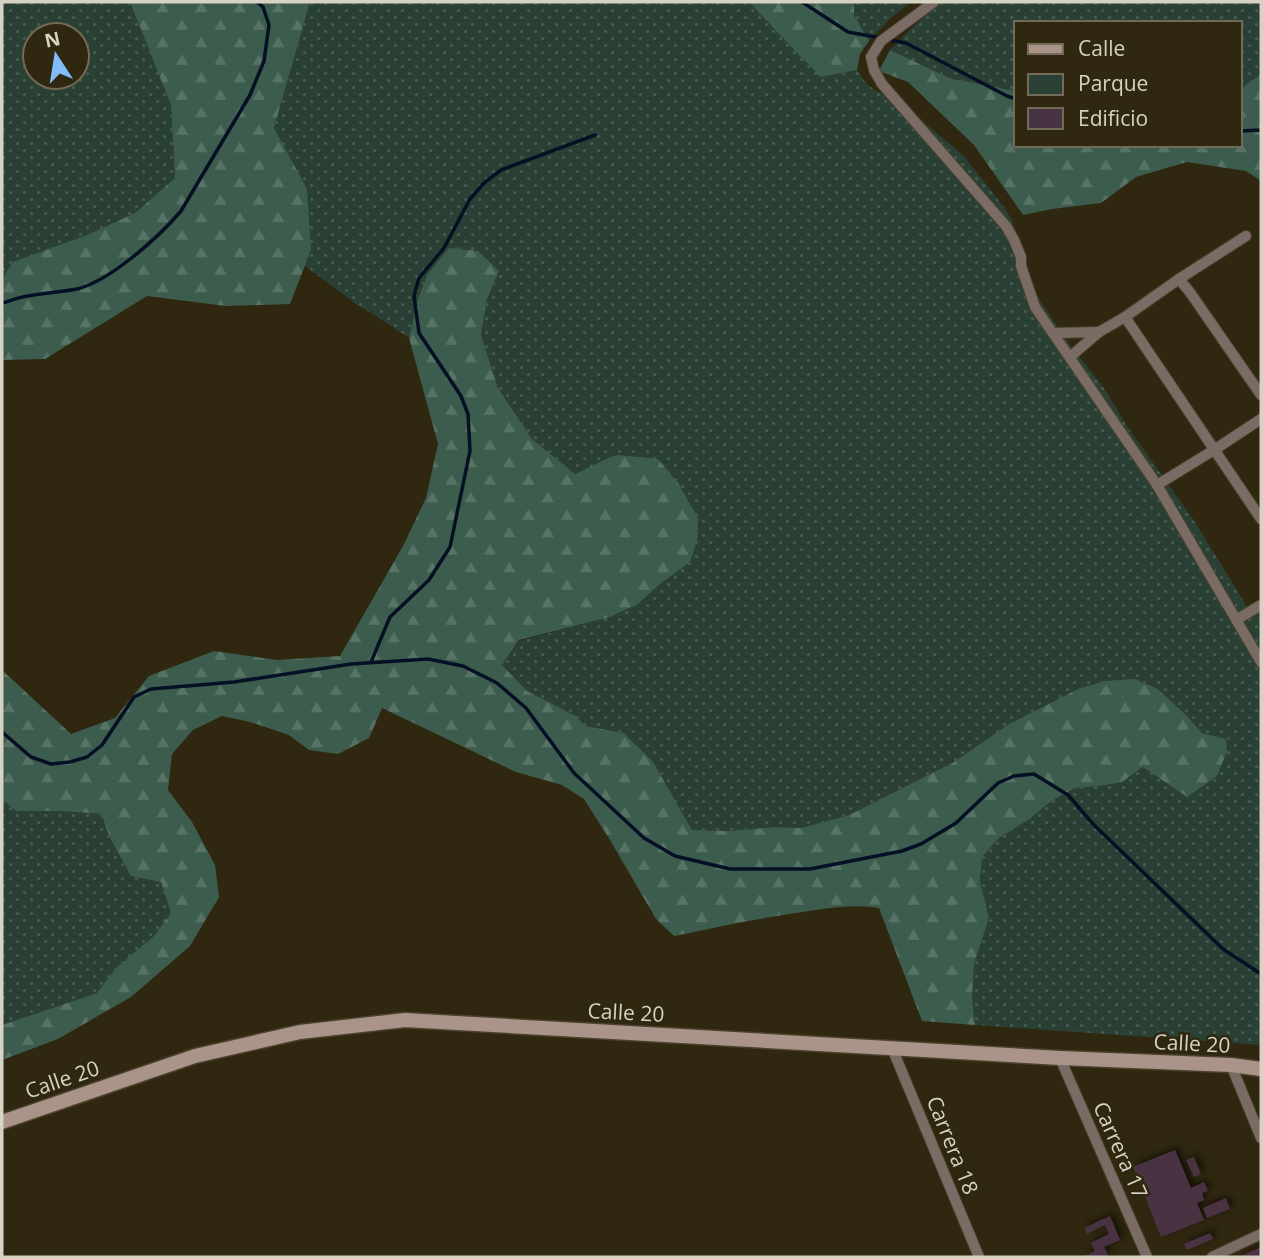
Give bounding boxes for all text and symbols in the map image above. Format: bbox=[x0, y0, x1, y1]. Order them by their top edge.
north arrow bbox=[21, 21, 91, 91]
legend bbox=[1014, 21, 1242, 147]
text: N bbox=[42, 25, 63, 54]
text: Calle bbox=[1078, 34, 1125, 62]
text: Parque bbox=[1078, 69, 1148, 97]
text: Edificio bbox=[1078, 104, 1148, 132]
street label: Calle 20 bbox=[587, 996, 665, 1028]
street label: Calle 20 bbox=[1153, 1027, 1231, 1059]
street label: Calle 20 bbox=[21, 1053, 103, 1105]
street label: Carrera 18 bbox=[921, 1092, 985, 1198]
street label: Carrera 17 bbox=[1087, 1097, 1155, 1203]

